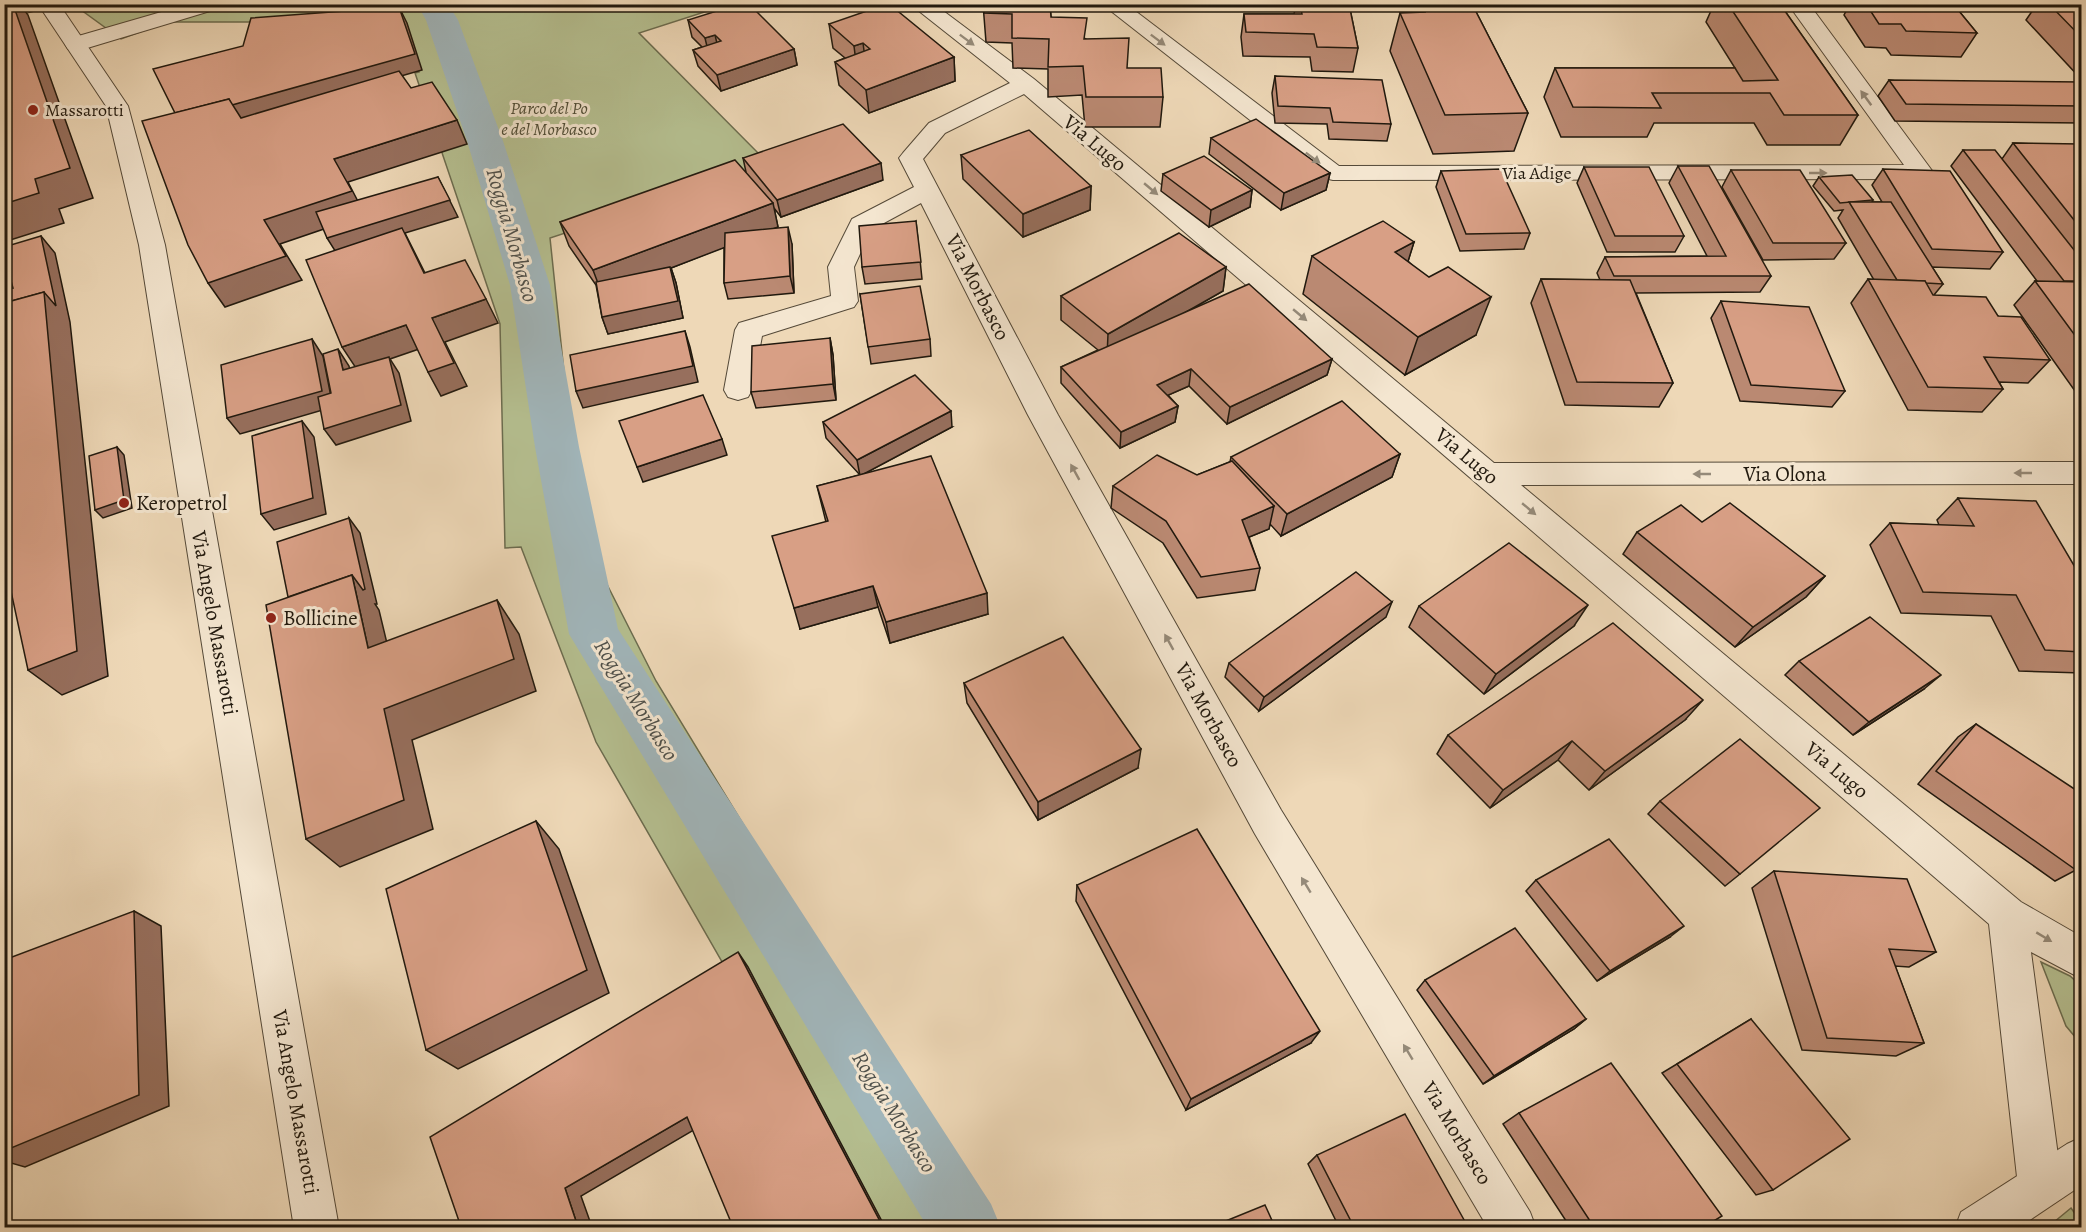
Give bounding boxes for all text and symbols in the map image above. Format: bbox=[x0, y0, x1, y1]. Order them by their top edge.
one-way arrow bbox=[959, 33, 975, 46]
one-way arrow bbox=[1150, 34, 1166, 46]
one-way arrow bbox=[1860, 90, 1872, 106]
park label: Parco del Po e del Morbasco bbox=[501, 96, 597, 141]
place label: Massarotti bbox=[45, 98, 124, 122]
marker: Massarotti bbox=[26, 103, 40, 117]
street label: Via Lugo bbox=[1057, 108, 1133, 178]
one-way arrow bbox=[1306, 152, 1321, 164]
street label: Via Adige bbox=[1501, 161, 1572, 185]
water label: Roggia Morbasco bbox=[479, 165, 545, 306]
one-way arrow bbox=[1809, 168, 1828, 178]
one-way arrow bbox=[1143, 182, 1158, 195]
street label: Via Morbasco bbox=[939, 228, 1017, 345]
one-way arrow bbox=[1292, 308, 1307, 321]
street label: Via Lugo bbox=[1429, 421, 1505, 491]
street label: Via Olona bbox=[1742, 460, 1827, 488]
one-way arrow bbox=[1069, 464, 1080, 480]
one-way arrow bbox=[2014, 468, 2033, 478]
one-way arrow bbox=[1693, 469, 1712, 479]
place label: Keropetrol bbox=[136, 489, 227, 517]
marker: Keropetrol bbox=[117, 496, 131, 510]
one-way arrow bbox=[1521, 502, 1537, 515]
street label: Via Angelo Massarotti bbox=[185, 528, 245, 718]
place label: Bollicine bbox=[283, 604, 358, 632]
marker: Bollicine bbox=[264, 611, 278, 625]
water label: Roggia Morbasco bbox=[587, 634, 685, 767]
one-way arrow bbox=[1164, 634, 1174, 651]
street label: Via Morbasco bbox=[1168, 657, 1249, 772]
street label: Via Lugo bbox=[1799, 735, 1875, 805]
one-way arrow bbox=[1301, 877, 1312, 893]
one-way arrow bbox=[2036, 932, 2052, 943]
street label: Via Angelo Massarotti bbox=[266, 1007, 326, 1197]
one-way arrow bbox=[1402, 1044, 1413, 1060]
water label: Roggia Morbasco bbox=[845, 1046, 943, 1179]
street label: Via Morbasco bbox=[1415, 1075, 1499, 1190]

